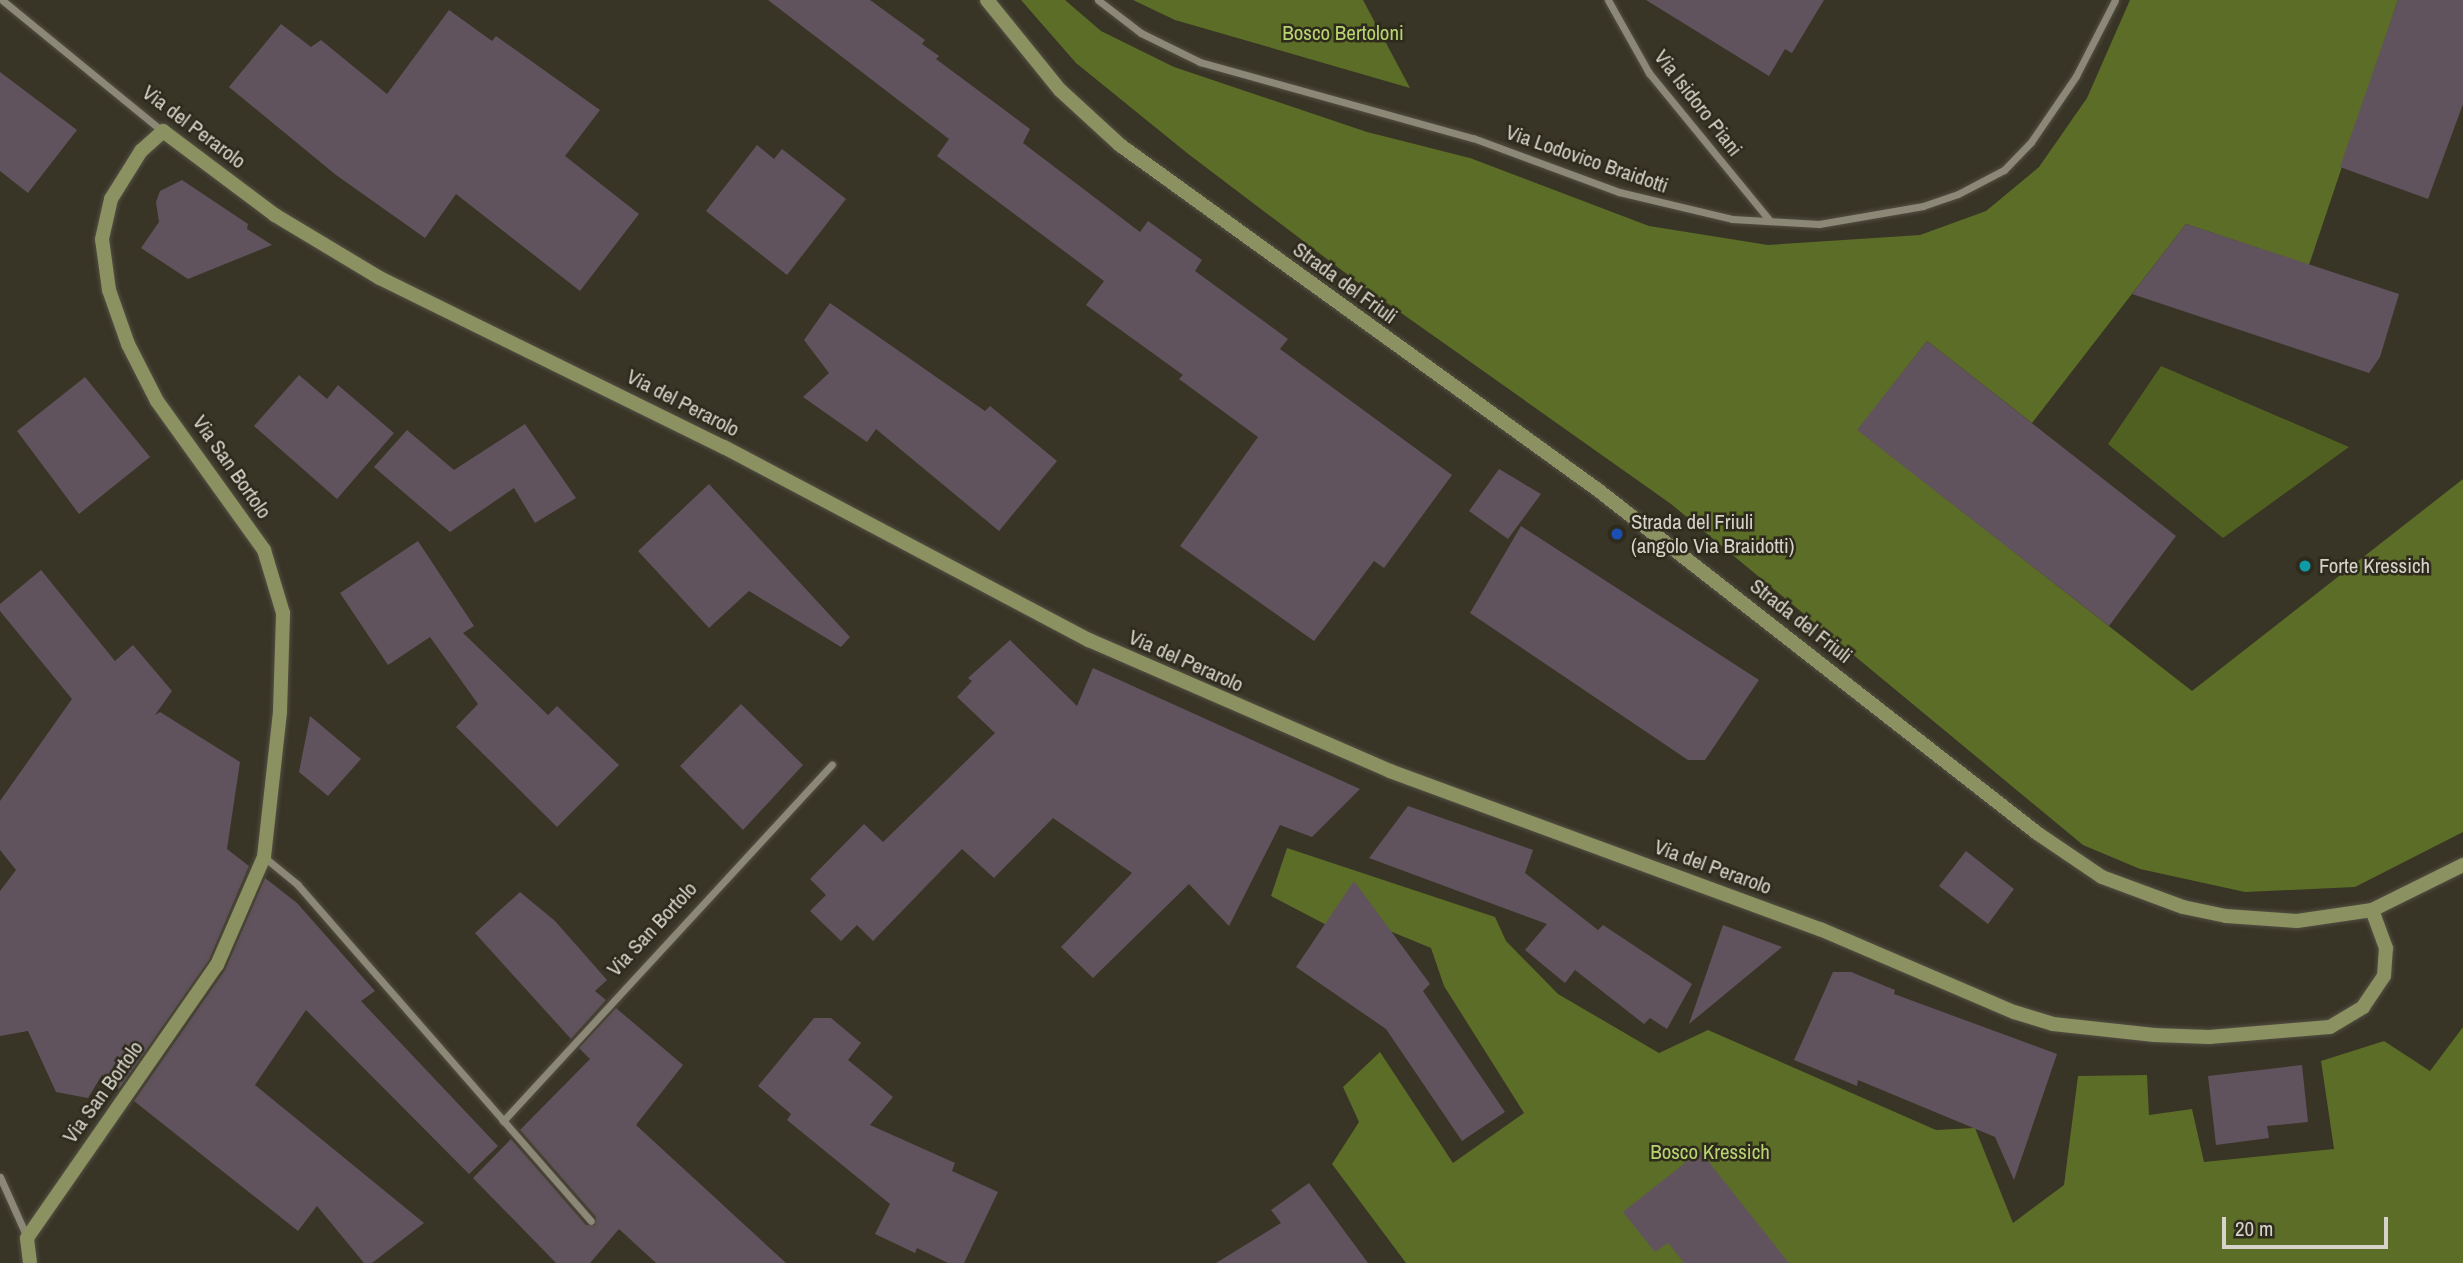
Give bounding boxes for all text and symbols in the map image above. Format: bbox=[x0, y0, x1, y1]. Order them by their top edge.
park label: Bosco Bertoloni bbox=[1282, 20, 1404, 46]
street label: Via Isidoro Piani bbox=[1649, 45, 1747, 161]
street label: Via del Perarolo bbox=[137, 80, 251, 174]
street label: Via Lodovico Braidotti bbox=[1502, 119, 1672, 199]
street label: Strada del Friuli bbox=[1288, 237, 1402, 329]
street label: Via del Perarolo bbox=[622, 364, 744, 442]
street label: Via San Bortolo bbox=[187, 410, 277, 524]
place label: Strada del Friuli (angolo Via Braidotti) bbox=[1631, 509, 1794, 559]
marker: Strada del Friuli (angolo Via Braidotti) bbox=[1609, 526, 1625, 542]
place label: Forte Kressich bbox=[2319, 553, 2430, 579]
marker: Forte Kressich bbox=[2297, 558, 2313, 574]
street label: Strada del Friuli bbox=[1745, 573, 1857, 669]
street label: Via del Perarolo bbox=[1125, 624, 1247, 698]
street label: Via del Perarolo bbox=[1651, 834, 1775, 900]
street label: Via San Bortolo bbox=[602, 876, 702, 982]
street label: Via San Bortolo bbox=[57, 1036, 149, 1148]
park label: Bosco Kressich bbox=[1650, 1139, 1770, 1165]
scale bar bbox=[2225, 1204, 2391, 1248]
text: 20 m bbox=[2235, 1214, 2273, 1243]

